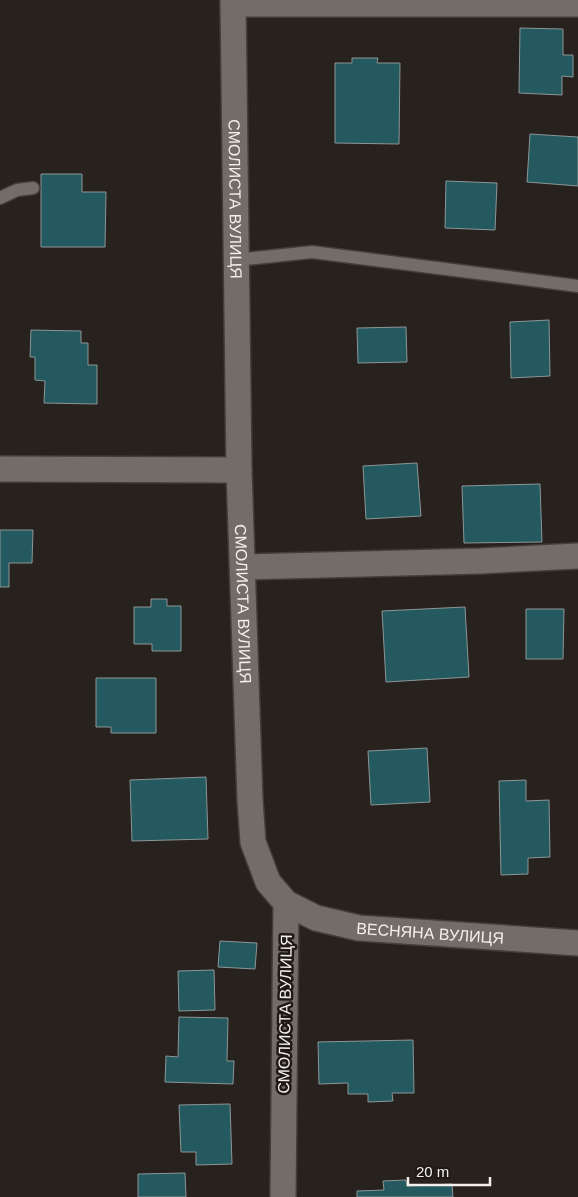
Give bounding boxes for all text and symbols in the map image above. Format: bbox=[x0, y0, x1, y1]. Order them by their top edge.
street label: СМОЛИСТА ВУЛИЦЯ bbox=[226, 119, 245, 279]
street label: СМОЛИСТА ВУЛИЦЯ bbox=[232, 524, 255, 684]
street label: ВЕСНЯНА ВУЛИЦЯ bbox=[356, 919, 505, 946]
street label: СМОЛИСТА ВУЛИЦЯ bbox=[275, 934, 295, 1094]
scale bar bbox=[408, 1154, 490, 1186]
text: 20 m bbox=[416, 1163, 449, 1180]

